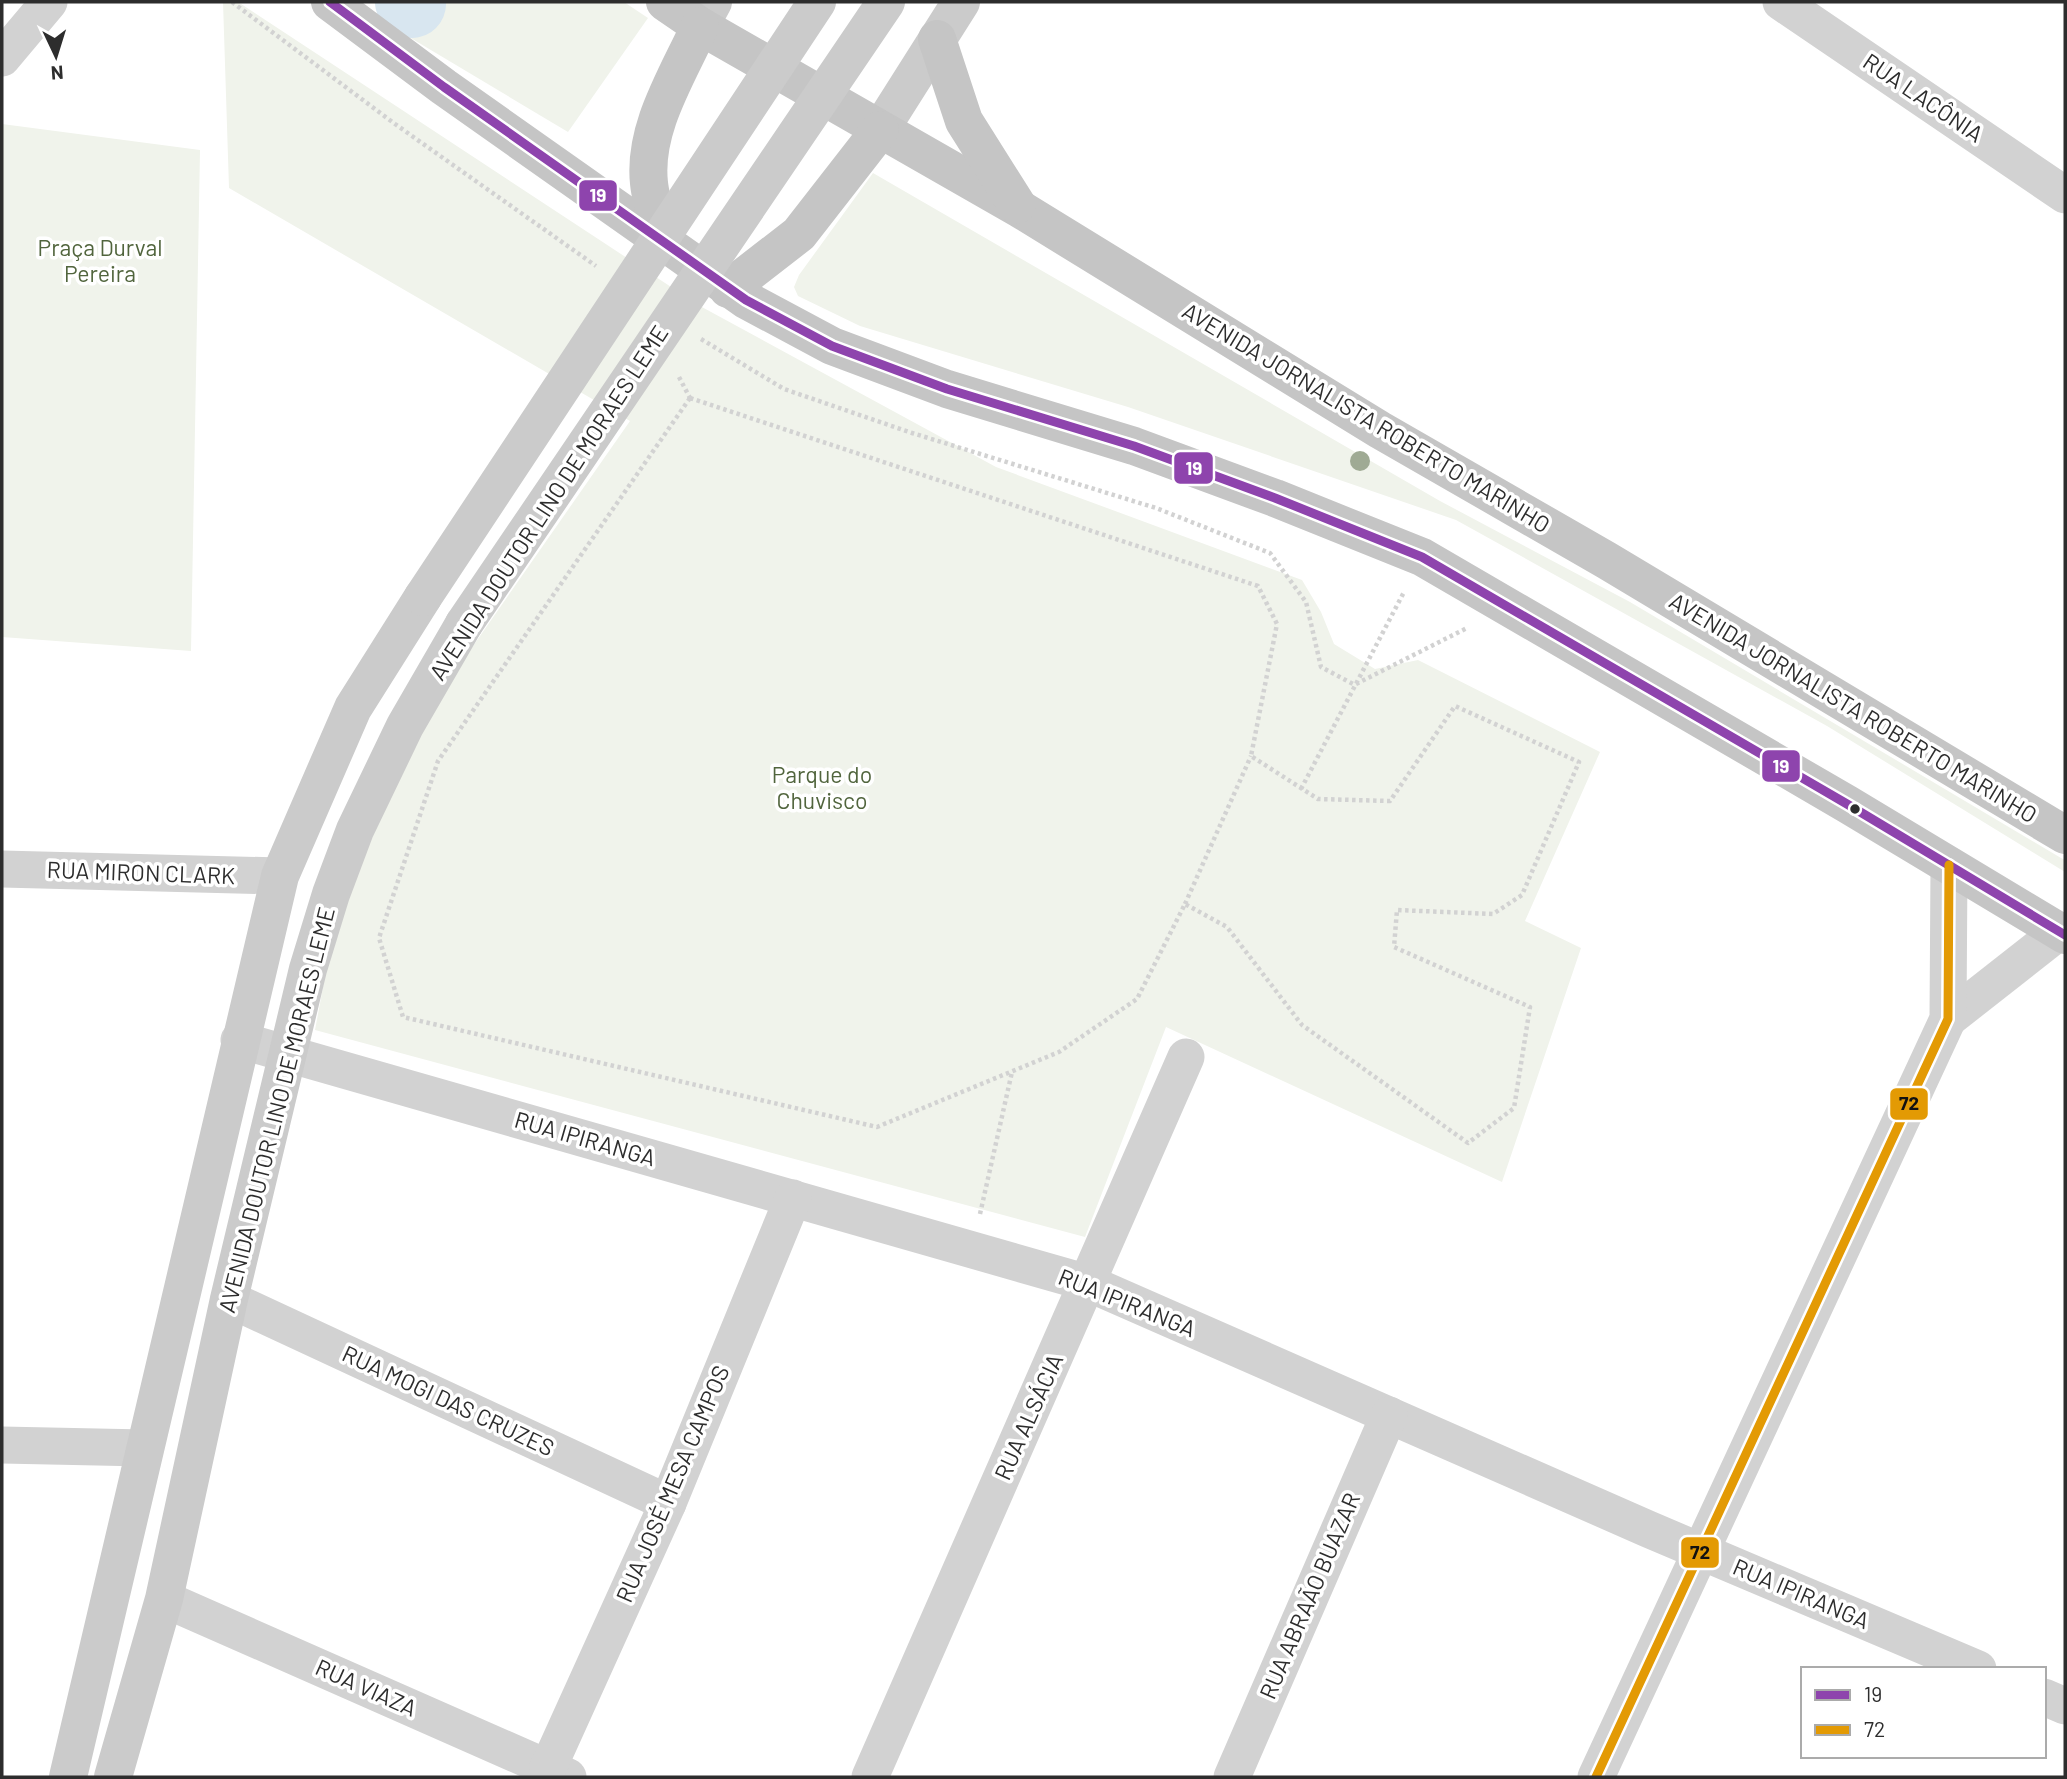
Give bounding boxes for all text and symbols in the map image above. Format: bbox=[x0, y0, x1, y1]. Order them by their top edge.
north arrow bbox=[21, 21, 91, 91]
street label: RUA LACÔNIA bbox=[1858, 47, 1989, 148]
text: N bbox=[50, 62, 64, 85]
line badge: 19 bbox=[578, 179, 618, 212]
text: 19 bbox=[590, 183, 606, 206]
park label: Praça Durval Pereira bbox=[38, 233, 162, 287]
street label: AVENIDA JORNALISTA ROBERTO MARINHO bbox=[1178, 296, 1555, 538]
street label: AVENIDA DOUTOR LINO DE MORAES LEME bbox=[423, 320, 674, 685]
line badge: 19 bbox=[1173, 451, 1214, 485]
text: 19 bbox=[1186, 456, 1202, 479]
street label: AVENIDA JORNALISTA ROBERTO MARINHO bbox=[1665, 586, 2042, 828]
line badge: 19 bbox=[1761, 749, 1801, 783]
text: 19 bbox=[1773, 754, 1789, 777]
park label: Parque do Chuvisco bbox=[772, 760, 872, 814]
unlabelled marker bbox=[1848, 802, 1862, 816]
street label: RUA MIRON CLARK bbox=[46, 855, 236, 889]
street label: AVENIDA DOUTOR LINO DE MORAES LEME bbox=[212, 904, 340, 1316]
line badge: 72 bbox=[1889, 1087, 1929, 1121]
text: 72 bbox=[1899, 1091, 1919, 1114]
street label: RUA IPIRANGA bbox=[512, 1105, 659, 1172]
street label: RUA IPIRANGA bbox=[1055, 1262, 1200, 1342]
street label: RUA MOGI DAS CRUZES bbox=[338, 1339, 559, 1461]
street label: RUA ALSÁCIA bbox=[988, 1349, 1068, 1484]
street label: RUA JOSÉ MESA CAMPOS bbox=[609, 1361, 735, 1606]
street label: RUA ABRAÃO BUAZAR bbox=[1253, 1488, 1365, 1703]
line badge: 72 bbox=[1680, 1536, 1720, 1569]
text: 72 bbox=[1690, 1540, 1710, 1563]
street label: RUA IPIRANGA bbox=[1729, 1552, 1874, 1634]
street label: RUA VIAZA bbox=[311, 1652, 421, 1722]
legend bbox=[1801, 1667, 2046, 1758]
text: 19 bbox=[1864, 1681, 1882, 1706]
text: 72 bbox=[1864, 1716, 1885, 1741]

